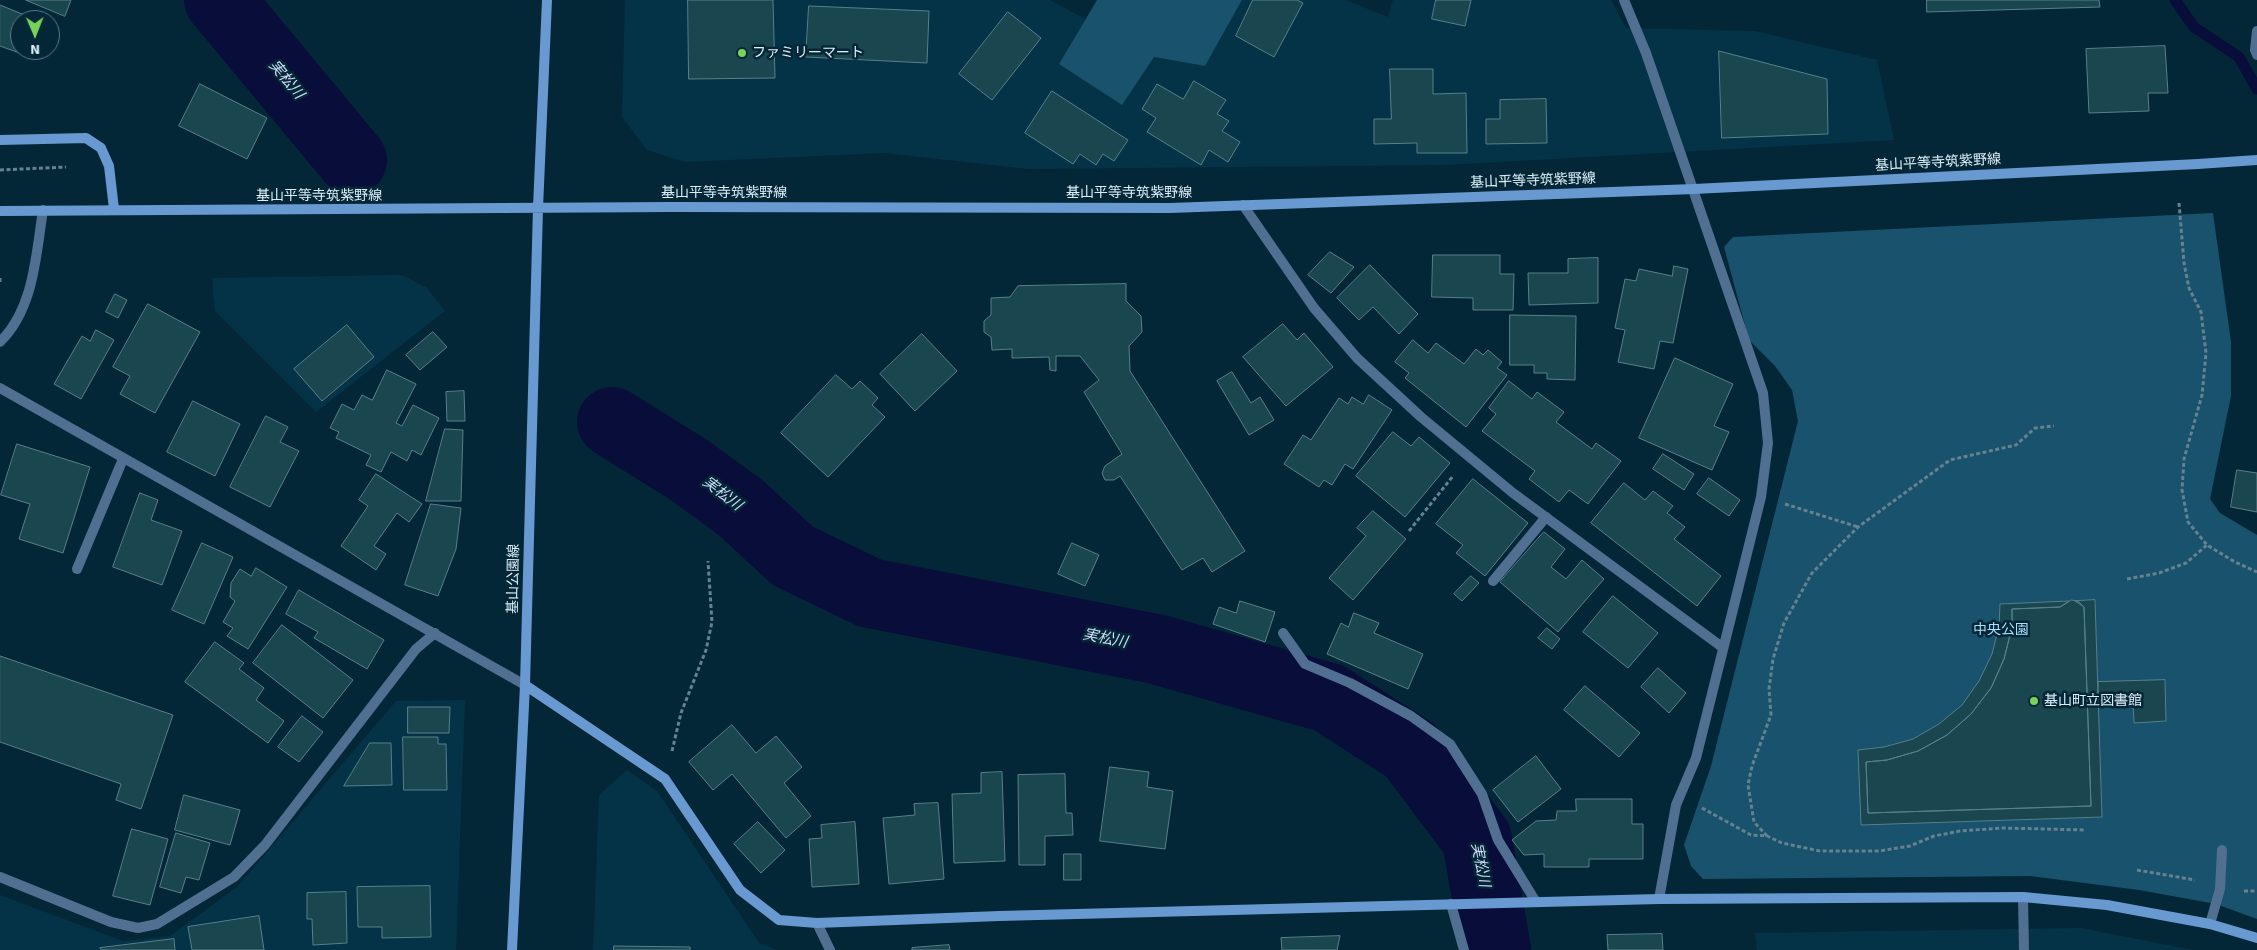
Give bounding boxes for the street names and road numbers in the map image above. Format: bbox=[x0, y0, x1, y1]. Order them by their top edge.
street label: 基山平等寺筑紫野線 bbox=[1875, 151, 2001, 175]
street label: 基山平等寺筑紫野線 bbox=[1470, 170, 1596, 192]
street label: 基山平等寺筑紫野線 bbox=[661, 185, 787, 201]
street label: 基山平等寺筑紫野線 bbox=[1066, 185, 1192, 201]
street label: 基山平等寺筑紫野線 bbox=[256, 188, 382, 204]
street label: 基山公園線 bbox=[505, 544, 523, 614]

